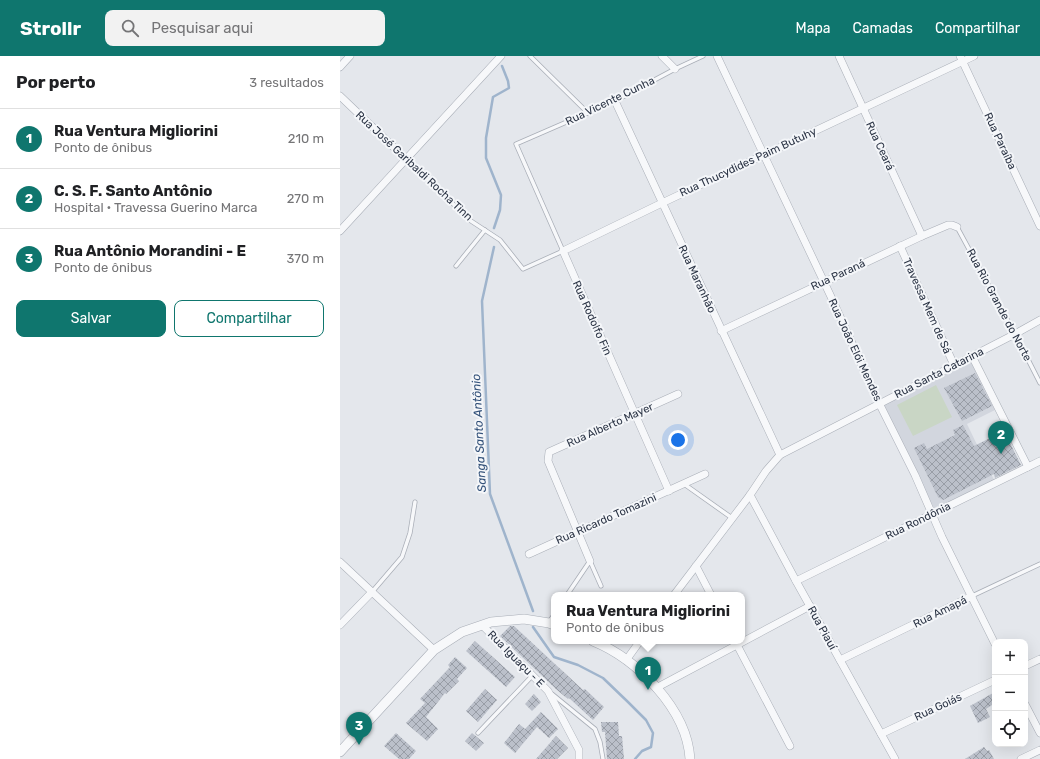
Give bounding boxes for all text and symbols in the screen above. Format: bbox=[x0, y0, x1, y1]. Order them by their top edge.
search box bbox=[105, 10, 385, 46]
text: Strollr bbox=[20, 17, 81, 40]
icon: search bbox=[119, 17, 141, 39]
text: Pesquisar aqui bbox=[151, 19, 253, 37]
text: Mapa bbox=[796, 20, 831, 37]
text: Camadas bbox=[853, 20, 913, 37]
text: Compartilhar bbox=[935, 20, 1020, 37]
text: Por perto bbox=[16, 72, 96, 92]
street label: Rua Vicente Cunha bbox=[563, 74, 657, 128]
text: 3 resultados bbox=[249, 75, 324, 90]
street label: Rua José Garibaldi Rocha Tinn bbox=[353, 108, 475, 224]
street label: Rua Paraíba bbox=[981, 111, 1019, 171]
street label: Rua Ceará bbox=[863, 120, 897, 172]
text: Rua Ventura Migliorini bbox=[54, 122, 218, 140]
street label: Rua Thucydides Paim Butuhy bbox=[678, 125, 818, 199]
text: 1 bbox=[26, 131, 32, 146]
text: 210 m bbox=[288, 131, 324, 146]
text: Ponto de ônibus bbox=[54, 140, 152, 155]
text: C. S. F. Santo Antônio bbox=[54, 182, 212, 200]
text: 2 bbox=[25, 191, 33, 206]
text: 270 m bbox=[287, 191, 324, 206]
text: Hospital · Travessa Guerino Marca bbox=[54, 200, 257, 215]
text: Rua Antônio Morandini - E bbox=[54, 242, 246, 260]
street label: Rua Maranhão bbox=[676, 243, 718, 315]
street label: Rua Rio Grande do Norte bbox=[964, 247, 1034, 363]
text: 3 bbox=[25, 251, 33, 266]
text: 370 m bbox=[287, 251, 324, 266]
street label: Travessa Mem de Sá bbox=[900, 256, 954, 356]
street label: Rua Paraná bbox=[809, 257, 867, 293]
text: Ponto de ônibus bbox=[54, 260, 152, 275]
street label: Rua Rodolfo Fin bbox=[570, 279, 614, 357]
street label: Rua João Elói Mendes bbox=[825, 297, 885, 404]
button: Salvar bbox=[16, 300, 166, 337]
button: Compartilhar bbox=[174, 300, 324, 337]
street label: Rua Santa Catarina bbox=[892, 345, 986, 401]
water label: Sanga Santo Antônio bbox=[469, 373, 489, 493]
street label: Rua Alberto Mayer bbox=[565, 400, 656, 450]
pin: 2 bbox=[988, 421, 1014, 454]
your location bbox=[668, 430, 688, 450]
street label: Rua Ricardo Tomazini bbox=[554, 491, 658, 547]
street label: Rua Rondônia bbox=[883, 500, 953, 542]
popup bbox=[551, 592, 745, 644]
street label: Rua Amapá bbox=[911, 593, 969, 631]
text: Rua Ventura Migliorini bbox=[566, 602, 730, 620]
street label: Rua Piauí bbox=[805, 604, 840, 653]
text: Ponto de ônibus bbox=[566, 620, 664, 635]
street label: Rua Iguaçu - E bbox=[485, 628, 547, 690]
map controls bbox=[992, 639, 1028, 747]
button: + bbox=[992, 639, 1028, 675]
pin: 1 bbox=[635, 657, 661, 690]
button: − bbox=[992, 675, 1028, 711]
street label: Rua Goiás bbox=[912, 690, 964, 724]
button: locate bbox=[992, 711, 1028, 747]
pin: 3 bbox=[346, 712, 372, 745]

